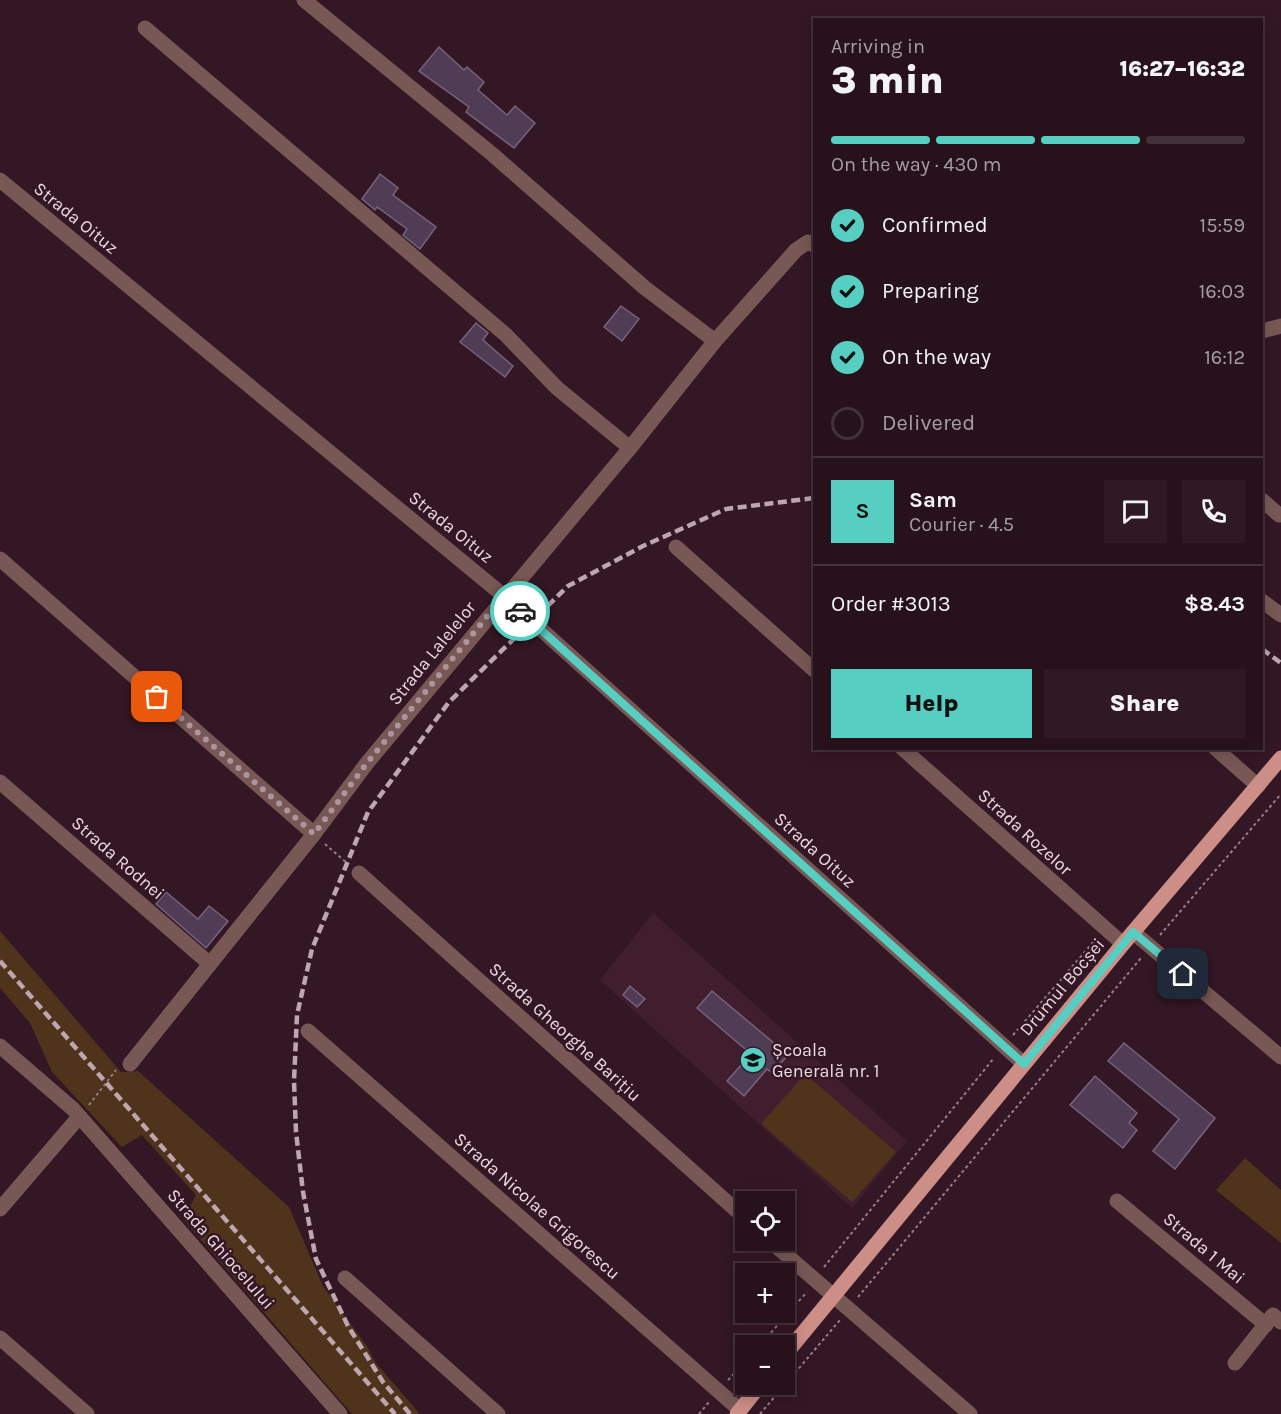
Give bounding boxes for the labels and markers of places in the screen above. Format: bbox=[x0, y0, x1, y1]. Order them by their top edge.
pin bbox=[131, 671, 182, 722]
pin bbox=[1157, 948, 1208, 999]
place label: Școala Generală nr. 1 bbox=[772, 1039, 879, 1082]
school or university icon: Școala Generală nr. 1 bbox=[738, 1045, 768, 1075]

